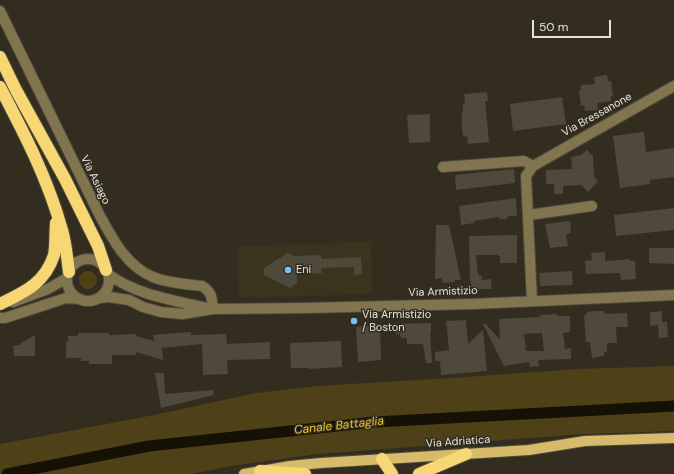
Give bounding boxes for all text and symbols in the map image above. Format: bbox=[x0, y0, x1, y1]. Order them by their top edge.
scale bar bbox=[534, 12, 613, 38]
text: 50 m bbox=[539, 19, 568, 35]
street label: Via Bressanone bbox=[560, 90, 634, 140]
street label: Via Asiago bbox=[77, 153, 113, 207]
place label: Eni bbox=[296, 263, 311, 277]
marker: Eni bbox=[283, 265, 293, 275]
street label: Via Armistizio bbox=[408, 284, 478, 300]
place label: Via Armistizio / Boston bbox=[362, 308, 431, 334]
marker: Via Armistizio / Boston bbox=[349, 316, 359, 326]
water label: Canale Battaglia bbox=[293, 414, 385, 438]
street label: Via Adriatica bbox=[425, 433, 491, 451]

